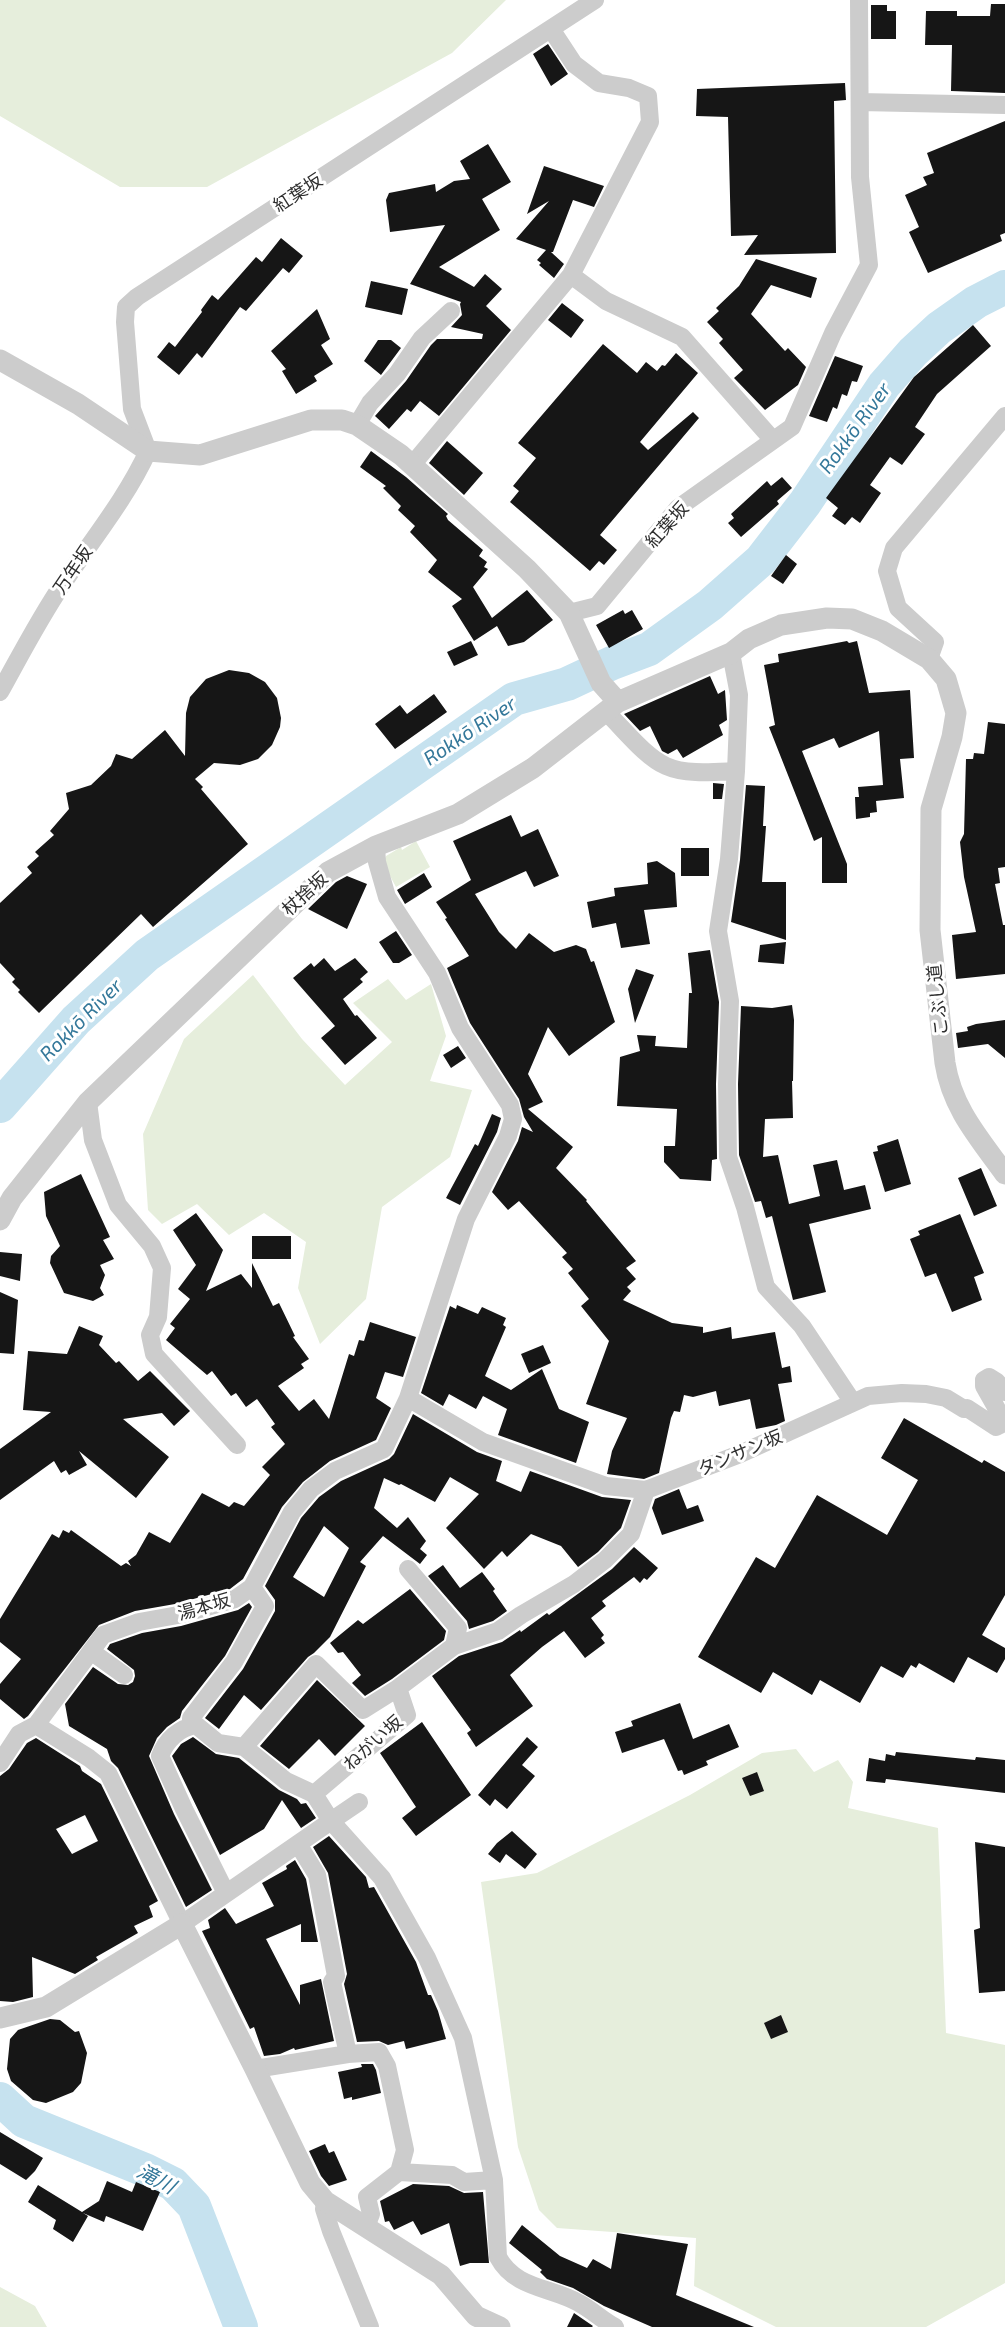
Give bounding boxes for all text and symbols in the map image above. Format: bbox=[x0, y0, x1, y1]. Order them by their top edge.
street label: 紅葉坂 bbox=[269, 169, 327, 217]
water label: Rokkō River bbox=[814, 378, 896, 478]
street label: 紅葉坂 bbox=[641, 498, 693, 552]
street label: 万年坂 bbox=[49, 542, 97, 598]
water label: Rokkō River bbox=[419, 691, 521, 771]
street label: 杖捨坂 bbox=[278, 868, 332, 920]
street label: こぶし道 bbox=[923, 963, 953, 1037]
water label: Rokkō River bbox=[35, 974, 127, 1066]
street label: タンサン坂 bbox=[694, 1425, 786, 1481]
street label: 湯本坂 bbox=[175, 1589, 233, 1625]
street label: ねがい坂 bbox=[339, 1711, 407, 1775]
water label: 滝川 bbox=[133, 2159, 179, 2199]

